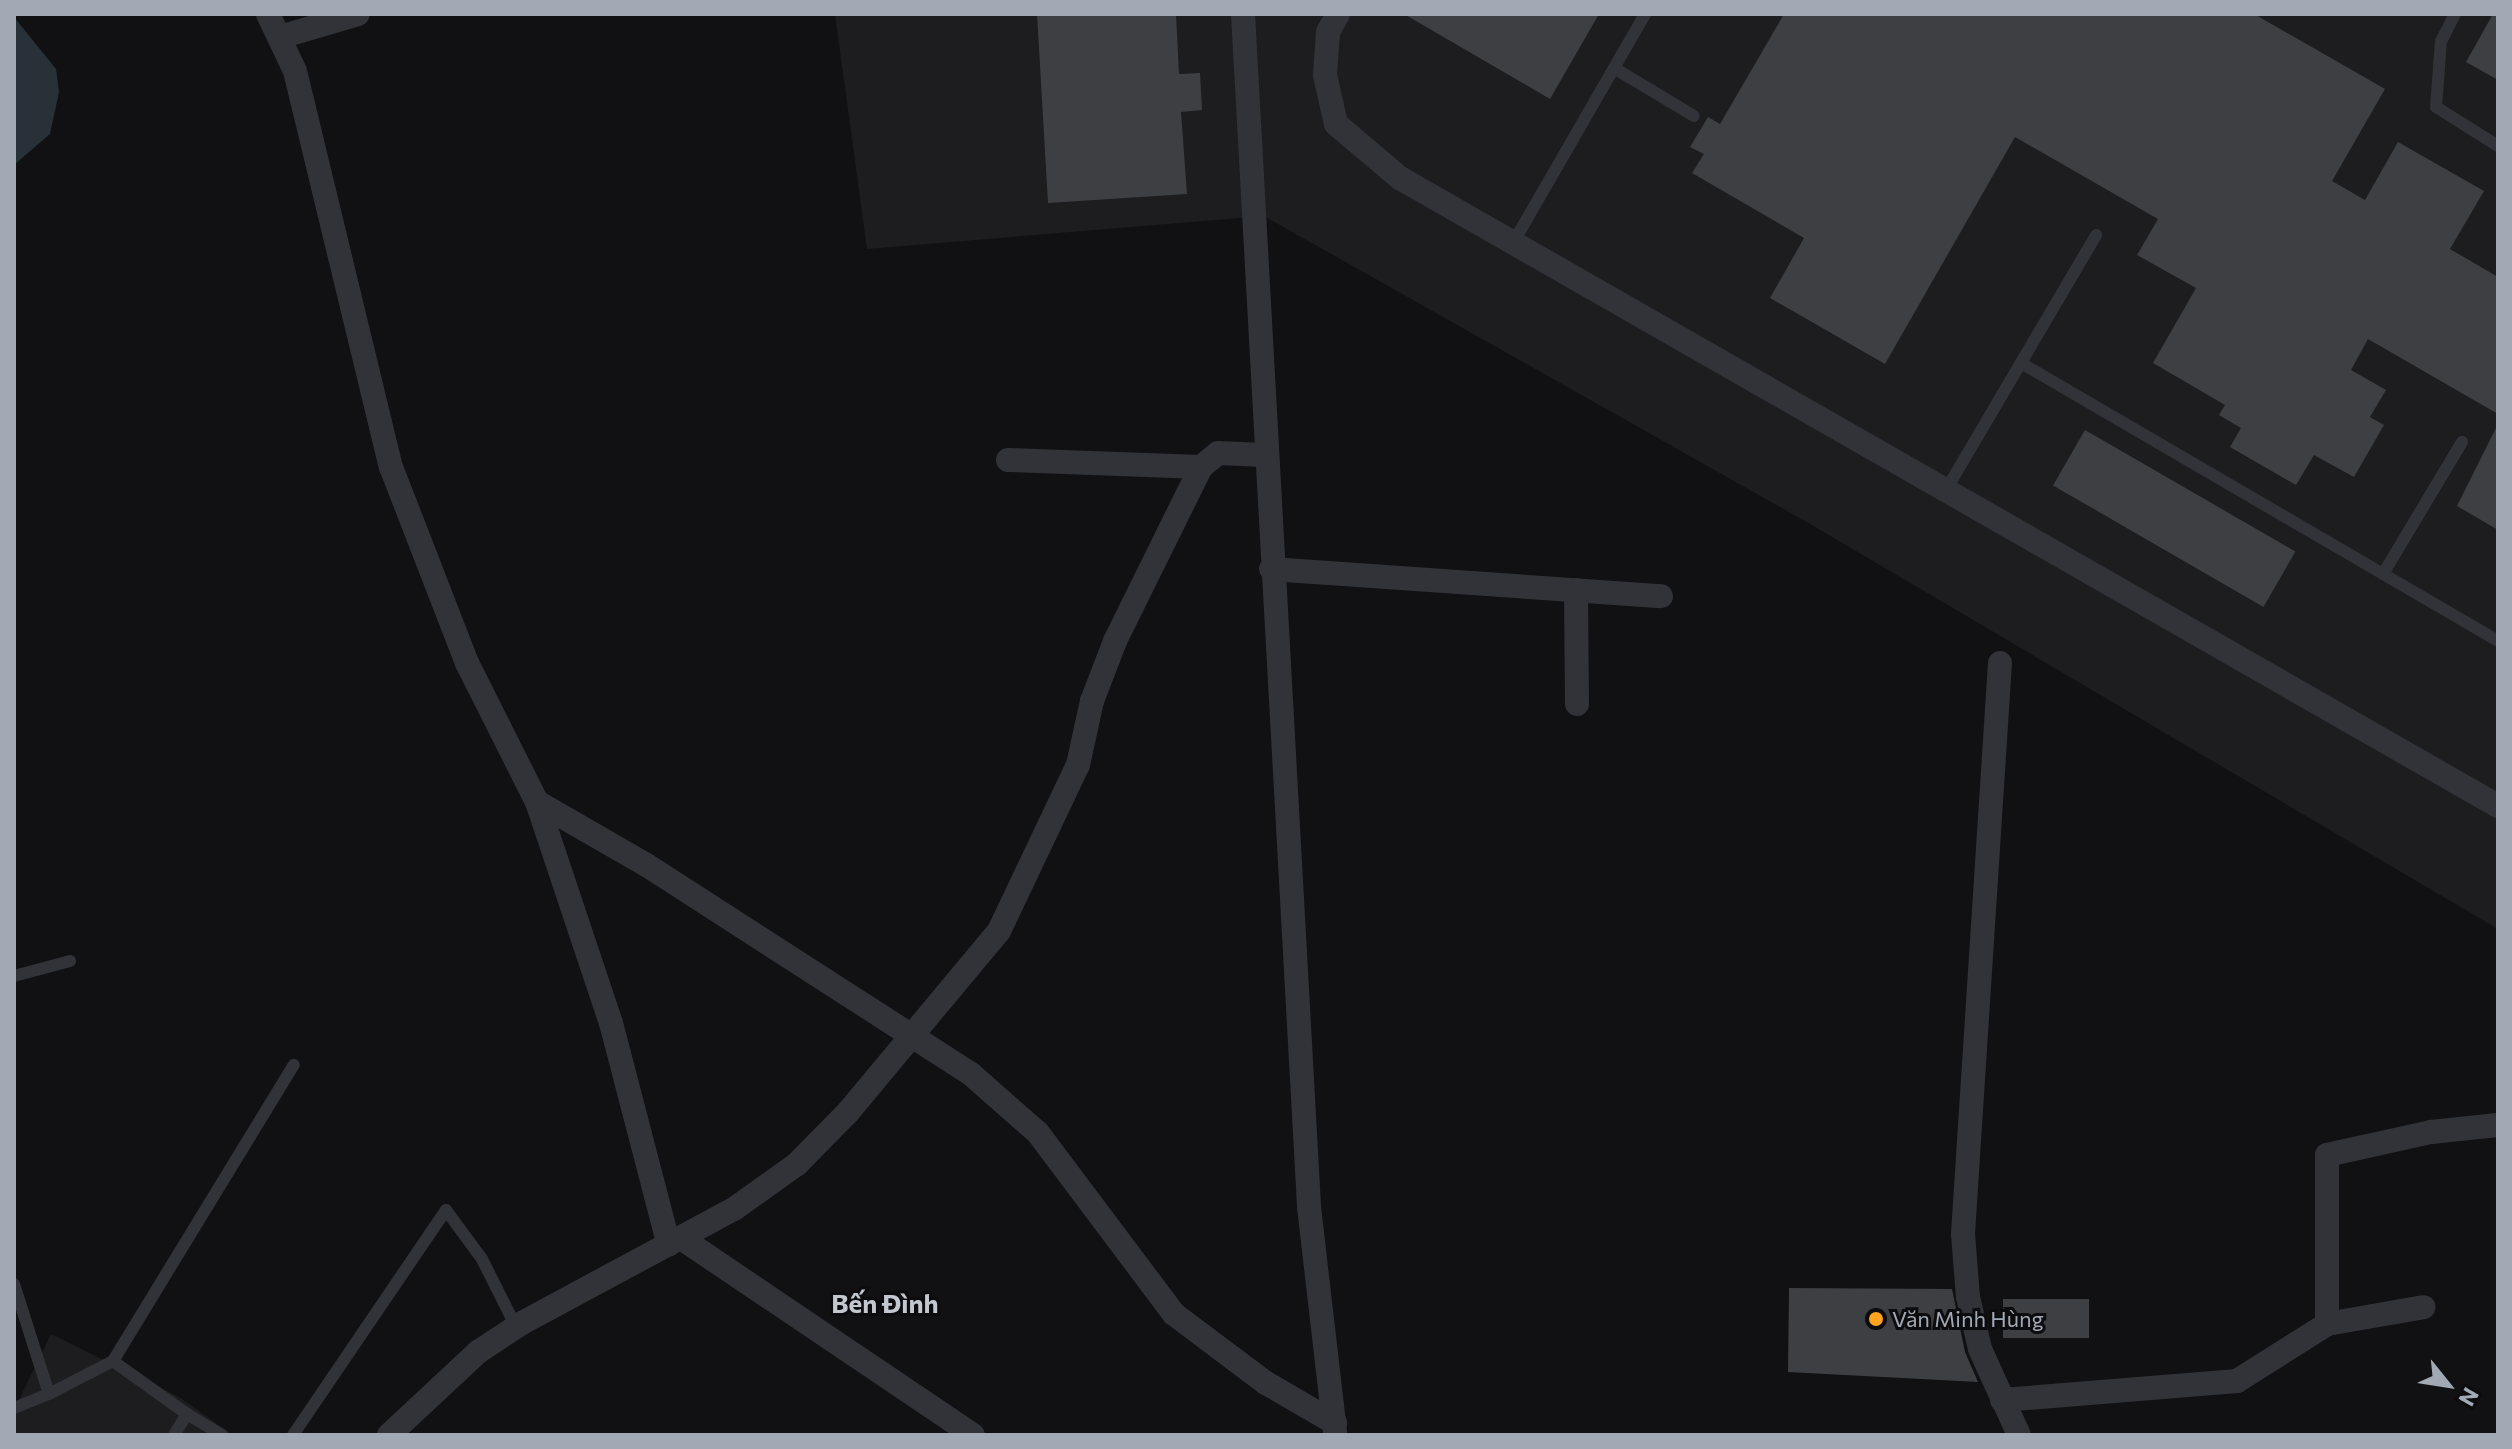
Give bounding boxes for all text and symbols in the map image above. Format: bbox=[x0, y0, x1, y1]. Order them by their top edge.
district label: Bến Đình bbox=[831, 1287, 939, 1319]
place label: Văn Minh Hùng bbox=[1892, 1306, 2044, 1332]
marker: Văn Minh Hùng bbox=[1867, 1310, 1885, 1328]
north arrow bbox=[2408, 1345, 2488, 1425]
text: N bbox=[2453, 1383, 2485, 1411]

